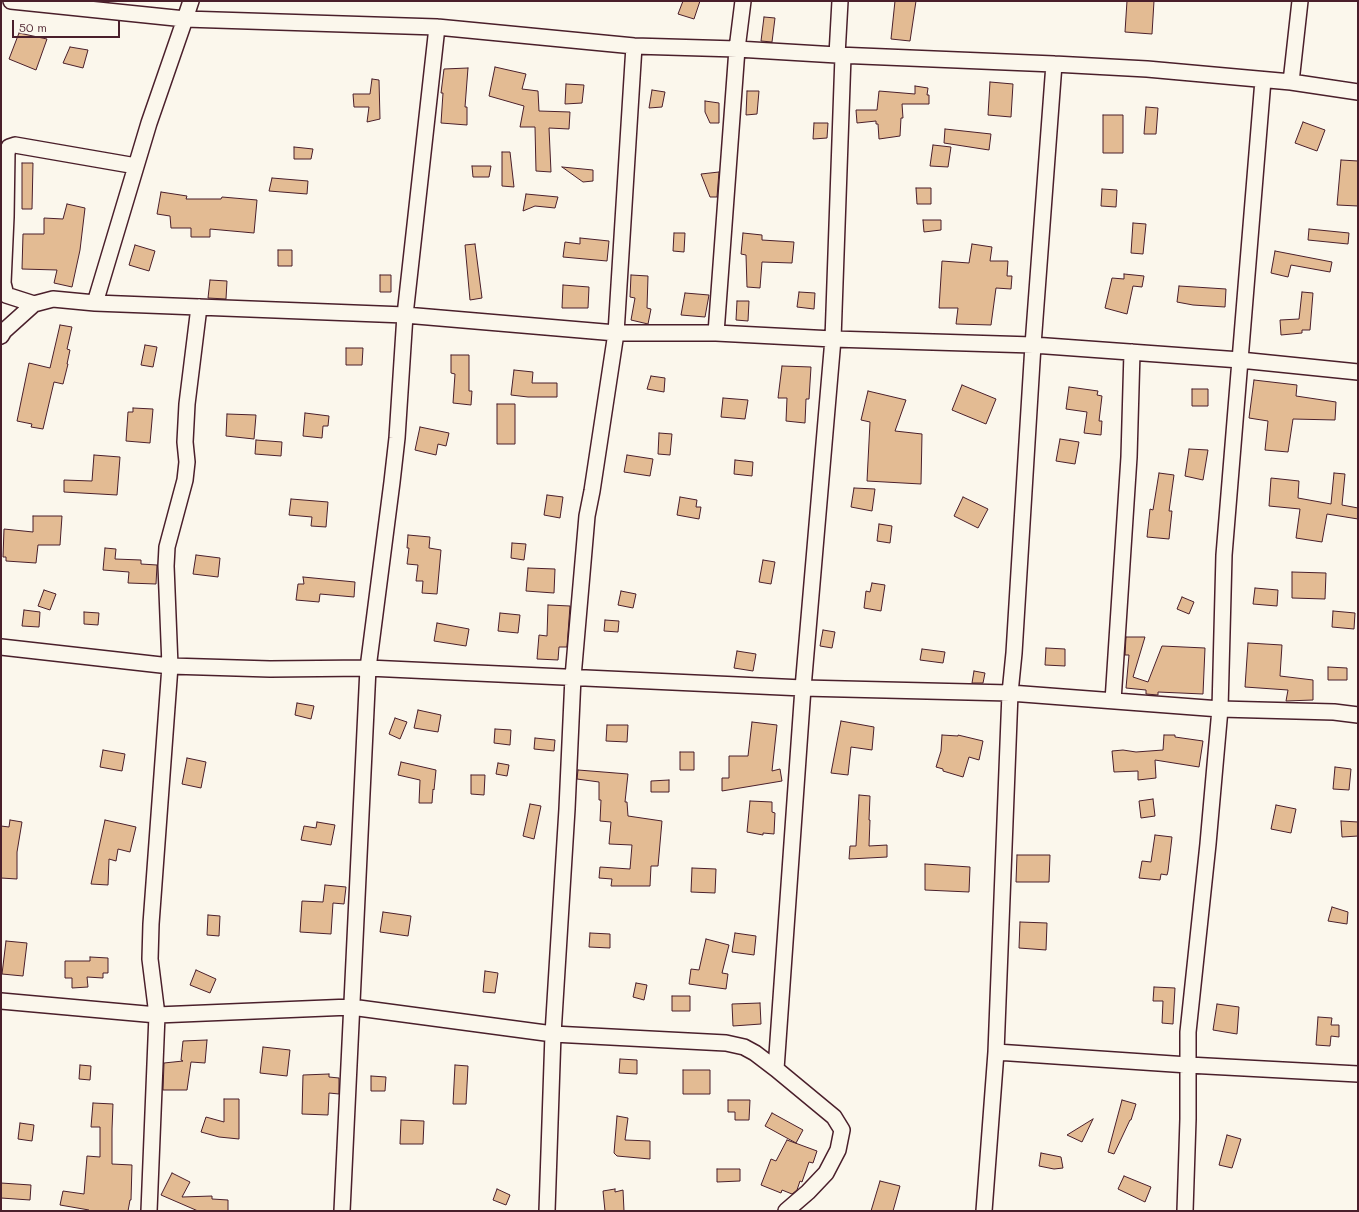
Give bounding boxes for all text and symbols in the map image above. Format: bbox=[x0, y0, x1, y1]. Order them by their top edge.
scale bar bbox=[14, 12, 122, 38]
text: 50 m bbox=[19, 19, 47, 35]

